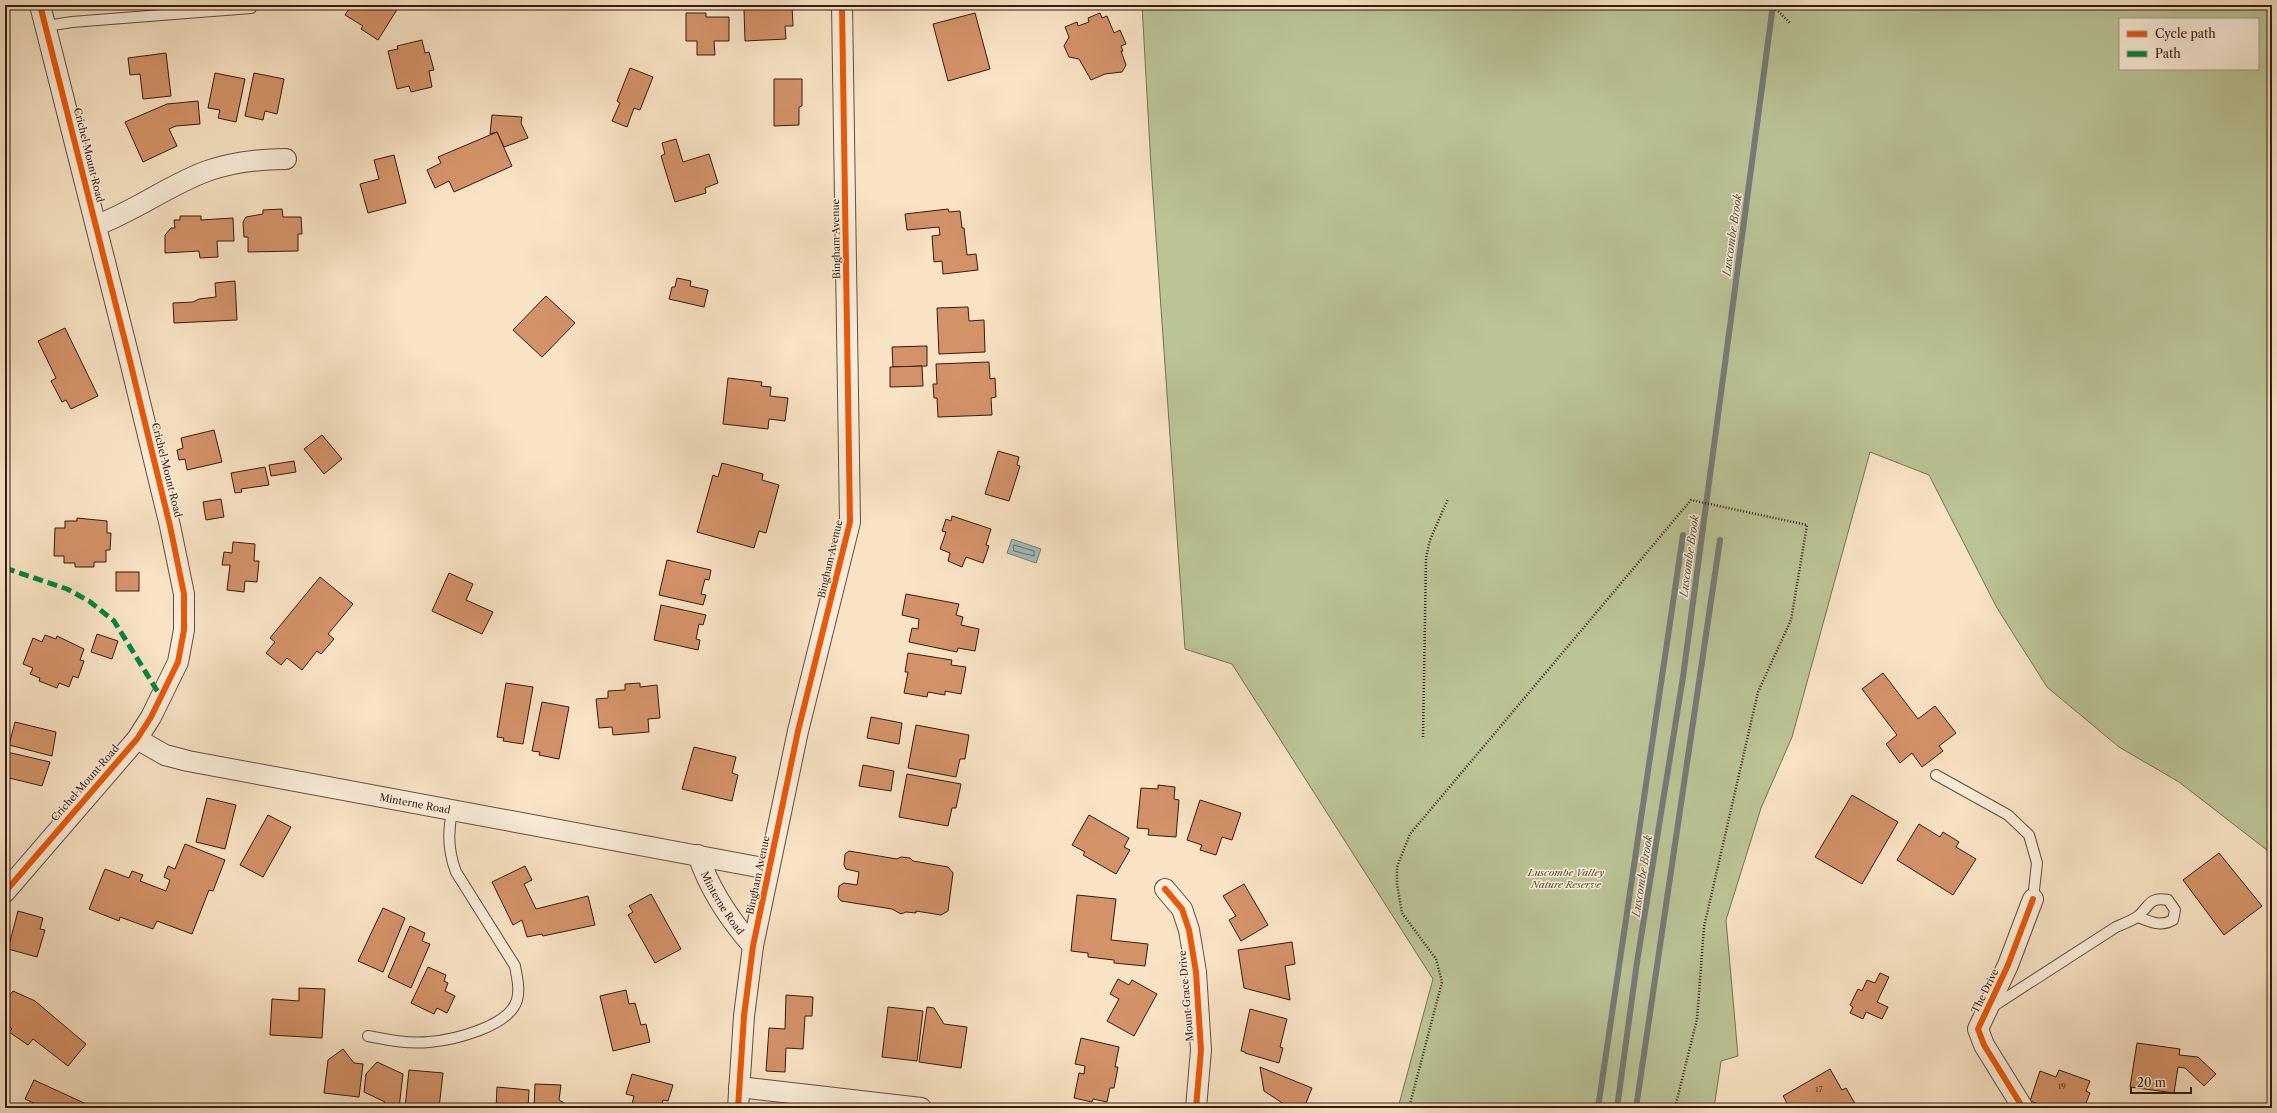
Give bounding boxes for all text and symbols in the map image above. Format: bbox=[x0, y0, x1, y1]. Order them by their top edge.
legend bbox=[2119, 18, 2259, 70]
text: Cycle path bbox=[2155, 26, 2216, 41]
text: Path bbox=[2155, 46, 2181, 61]
street label: Crichel Mount Road bbox=[71, 106, 107, 204]
water label: Luscombe Brook bbox=[1719, 193, 1745, 278]
street label: Bingham Avenue bbox=[829, 198, 843, 279]
street label: Crichel Mount Road bbox=[149, 421, 185, 519]
water label: Luscombe Brook bbox=[1676, 514, 1702, 599]
street label: Bingham Avenue bbox=[815, 518, 845, 600]
street label: Crichel Mount Road bbox=[48, 742, 122, 824]
street label: Minterne Road bbox=[378, 790, 452, 816]
street label: Bingham Avenue bbox=[743, 834, 773, 916]
water label: Luscombe Brook bbox=[1628, 834, 1655, 919]
park label: Luscombe Valley Nature Reserve bbox=[1527, 866, 1604, 891]
street label: Minterne Road bbox=[698, 869, 747, 937]
street label: Mount Grace Drive bbox=[1175, 949, 1196, 1042]
street label: The Drive bbox=[1969, 966, 2002, 1015]
scale bar bbox=[2131, 1069, 2191, 1095]
text: 20 m bbox=[2137, 1075, 2166, 1090]
house number: 19 bbox=[2058, 1081, 2066, 1091]
house number: 17 bbox=[1815, 1084, 1823, 1094]

